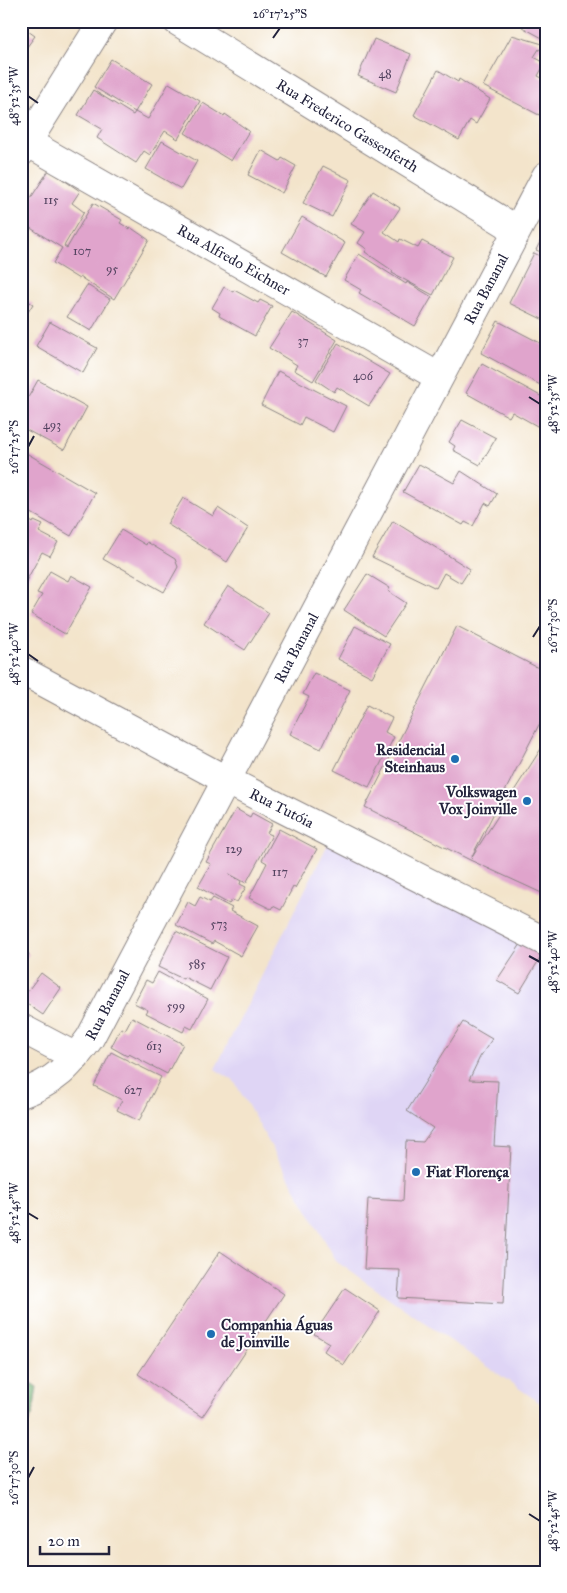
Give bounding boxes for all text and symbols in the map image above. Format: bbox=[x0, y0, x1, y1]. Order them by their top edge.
text: 26°17'25"S bbox=[253, 7, 307, 21]
text: 48°52'35"W bbox=[7, 66, 21, 126]
house number: 48 bbox=[378, 67, 392, 81]
street label: Rua Frederico Gassenferth bbox=[273, 75, 422, 176]
house number: 115 bbox=[44, 193, 59, 207]
street label: Rua Alfredo Eichner bbox=[174, 221, 294, 299]
house number: 107 bbox=[73, 244, 91, 258]
street label: Rua Bananal bbox=[460, 250, 513, 327]
house number: 95 bbox=[106, 262, 118, 276]
house number: 37 bbox=[297, 334, 309, 348]
house number: 406 bbox=[353, 369, 374, 383]
text: 48°52'35"W bbox=[546, 374, 560, 434]
house number: 493 bbox=[43, 418, 61, 432]
text: 26°17'25"S bbox=[7, 420, 21, 474]
text: 26°17'30"S bbox=[546, 598, 560, 653]
street label: Rua Bananal bbox=[270, 609, 323, 686]
text: 48°52'40"W bbox=[7, 622, 21, 685]
place label: Residencial Steinhaus bbox=[376, 741, 446, 776]
marker: Residencial Steinhaus bbox=[449, 753, 461, 765]
place label: Volkswagen Vox Joinville bbox=[438, 783, 518, 819]
street label: Rua Tutóia bbox=[247, 784, 317, 832]
marker: Volkswagen Vox Joinville bbox=[521, 795, 533, 807]
house number: 129 bbox=[225, 842, 243, 856]
house number: 117 bbox=[272, 865, 288, 879]
house number: 573 bbox=[211, 917, 228, 931]
text: 48°52'40"W bbox=[546, 930, 560, 993]
house number: 585 bbox=[188, 957, 206, 971]
street label: Rua Bananal bbox=[81, 966, 134, 1043]
house number: 599 bbox=[167, 999, 185, 1013]
house number: 613 bbox=[146, 1039, 162, 1053]
house number: 627 bbox=[124, 1083, 142, 1097]
place label: Fiat Florença bbox=[426, 1163, 509, 1182]
marker: Fiat Florença bbox=[410, 1166, 422, 1178]
text: 48°52'45"W bbox=[7, 1182, 21, 1244]
place label: Companhia Águas de Joinville bbox=[221, 1315, 333, 1352]
marker: Companhia Águas de Joinville bbox=[205, 1328, 217, 1340]
text: 26°17'30"S bbox=[7, 1450, 21, 1505]
text: 48°52'45"W bbox=[546, 1490, 560, 1552]
scale bar bbox=[40, 1523, 109, 1555]
text: 20 m bbox=[48, 1532, 80, 1550]

